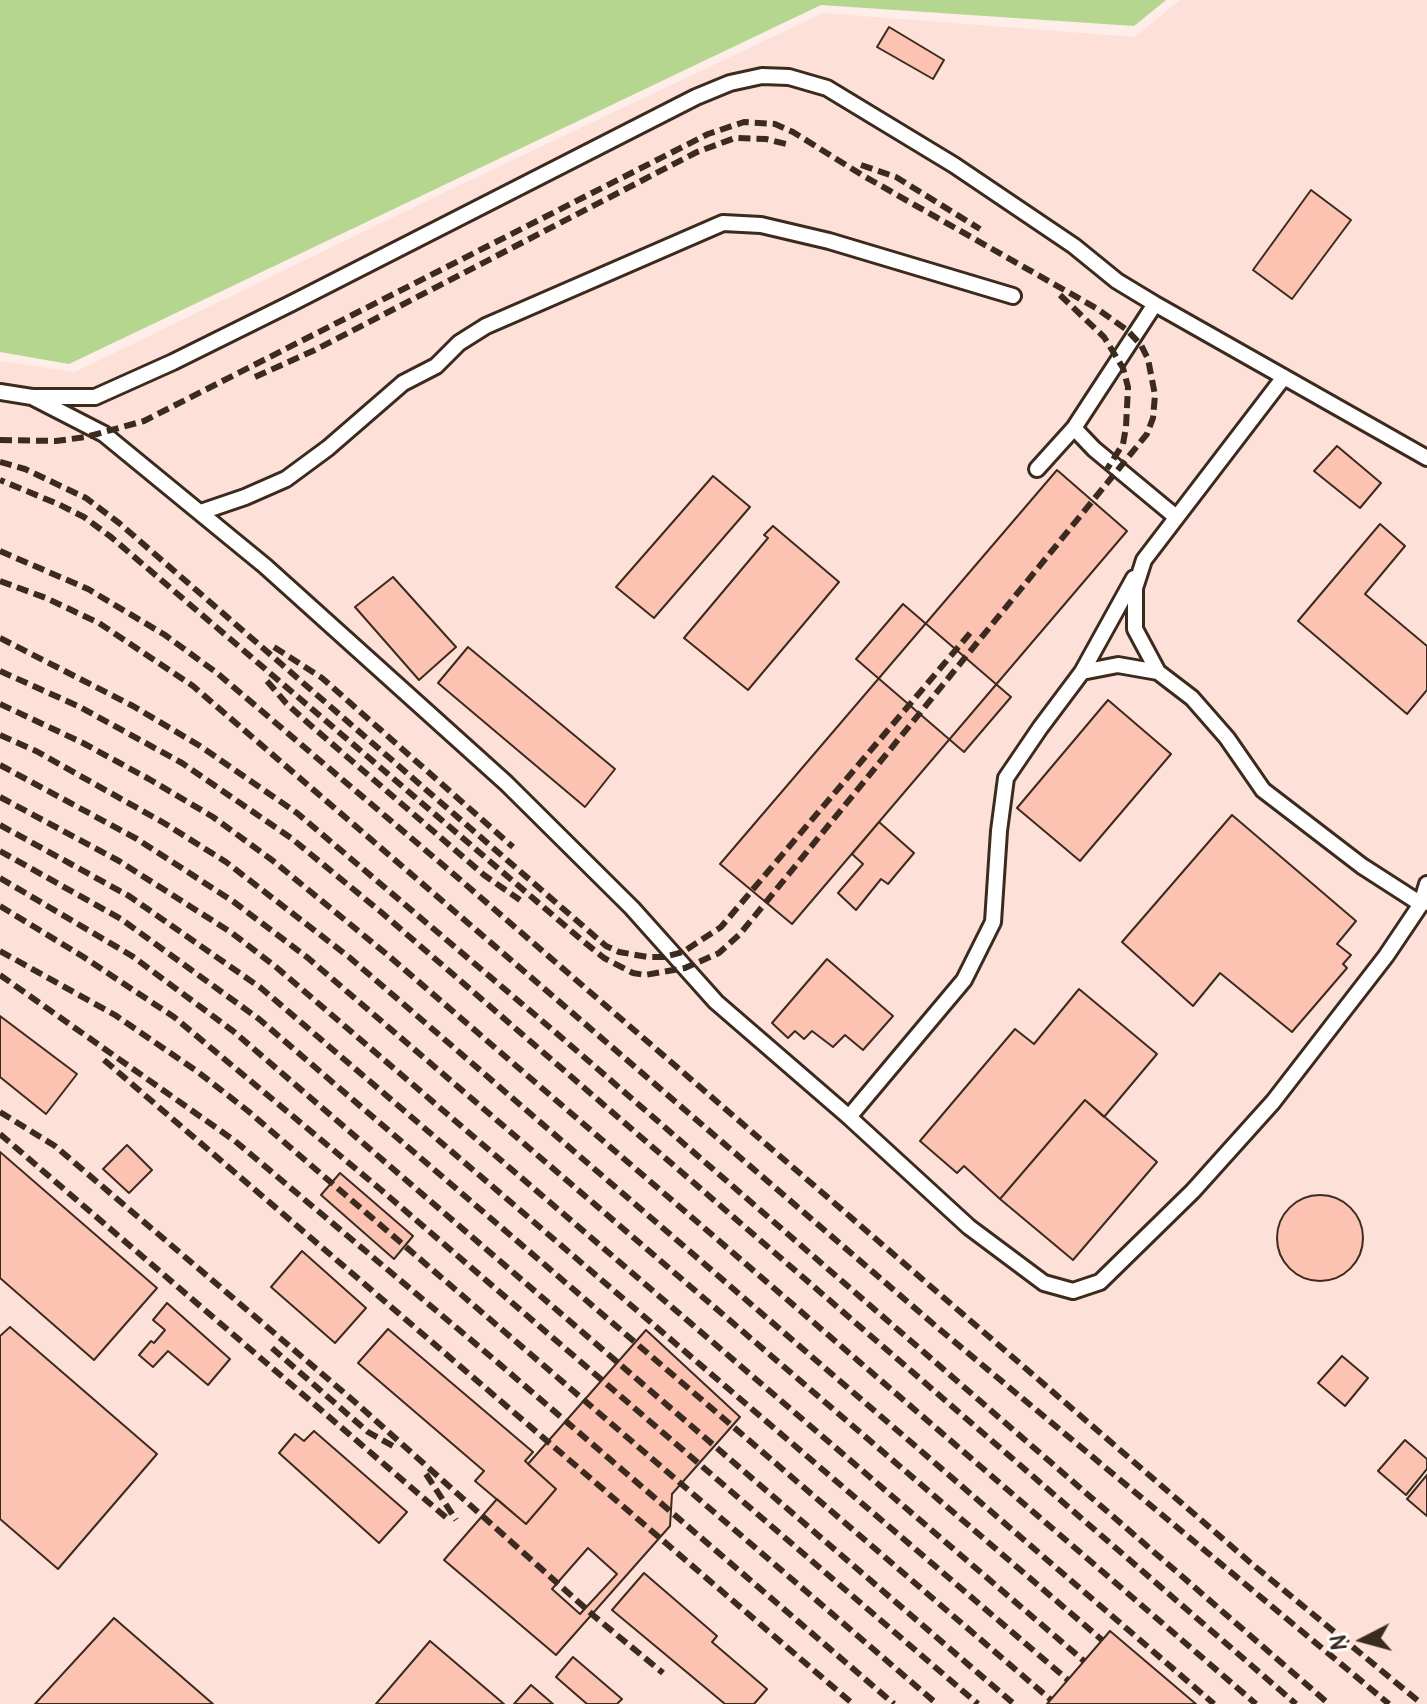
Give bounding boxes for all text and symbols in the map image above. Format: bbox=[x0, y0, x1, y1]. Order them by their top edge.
north arrow bbox=[1323, 1600, 1403, 1680]
text: N bbox=[1324, 1634, 1354, 1651]

